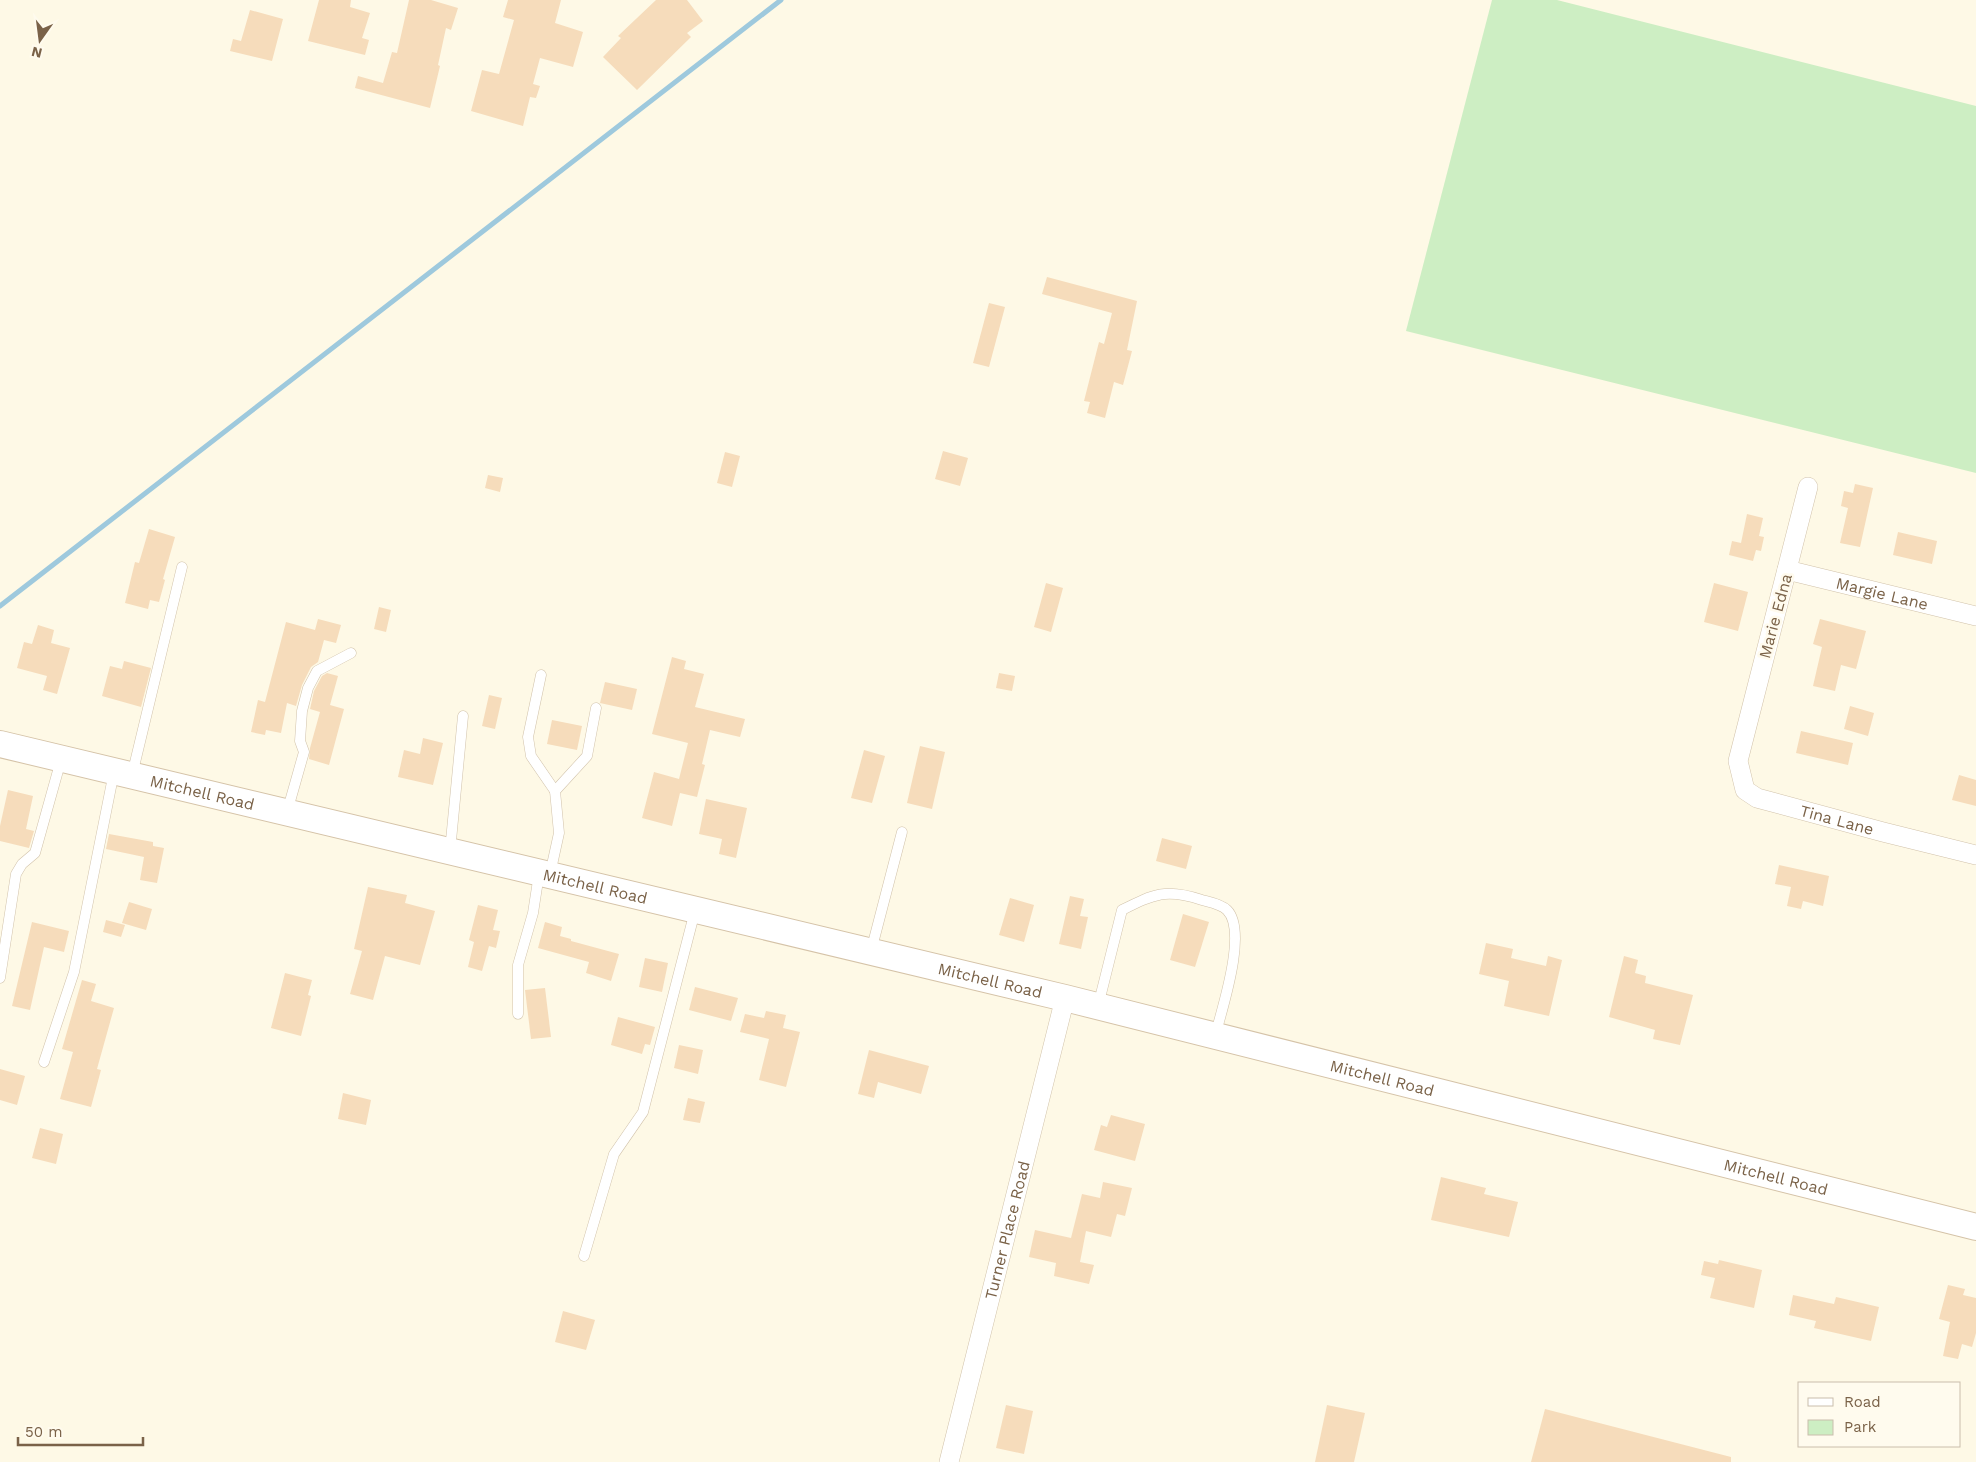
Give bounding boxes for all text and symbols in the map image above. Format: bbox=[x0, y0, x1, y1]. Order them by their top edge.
north arrow bbox=[15, 15, 65, 65]
text: N bbox=[30, 44, 44, 62]
street label: Marie Edna bbox=[1755, 572, 1796, 661]
street label: Margie Lane bbox=[1834, 573, 1930, 614]
street label: Mitchell Road bbox=[148, 771, 256, 814]
street label: Tina Lane bbox=[1798, 801, 1876, 839]
street label: Mitchell Road bbox=[541, 865, 649, 908]
street label: Mitchell Road bbox=[936, 959, 1044, 1002]
street label: Mitchell Road bbox=[1328, 1056, 1436, 1100]
street label: Mitchell Road bbox=[1722, 1155, 1830, 1199]
street label: Turner Place Road bbox=[981, 1159, 1034, 1302]
legend bbox=[1798, 1382, 1961, 1447]
text: Road bbox=[1844, 1393, 1881, 1411]
scale bar bbox=[18, 1414, 142, 1446]
text: Park bbox=[1844, 1418, 1877, 1436]
text: 50 m bbox=[25, 1423, 62, 1441]

